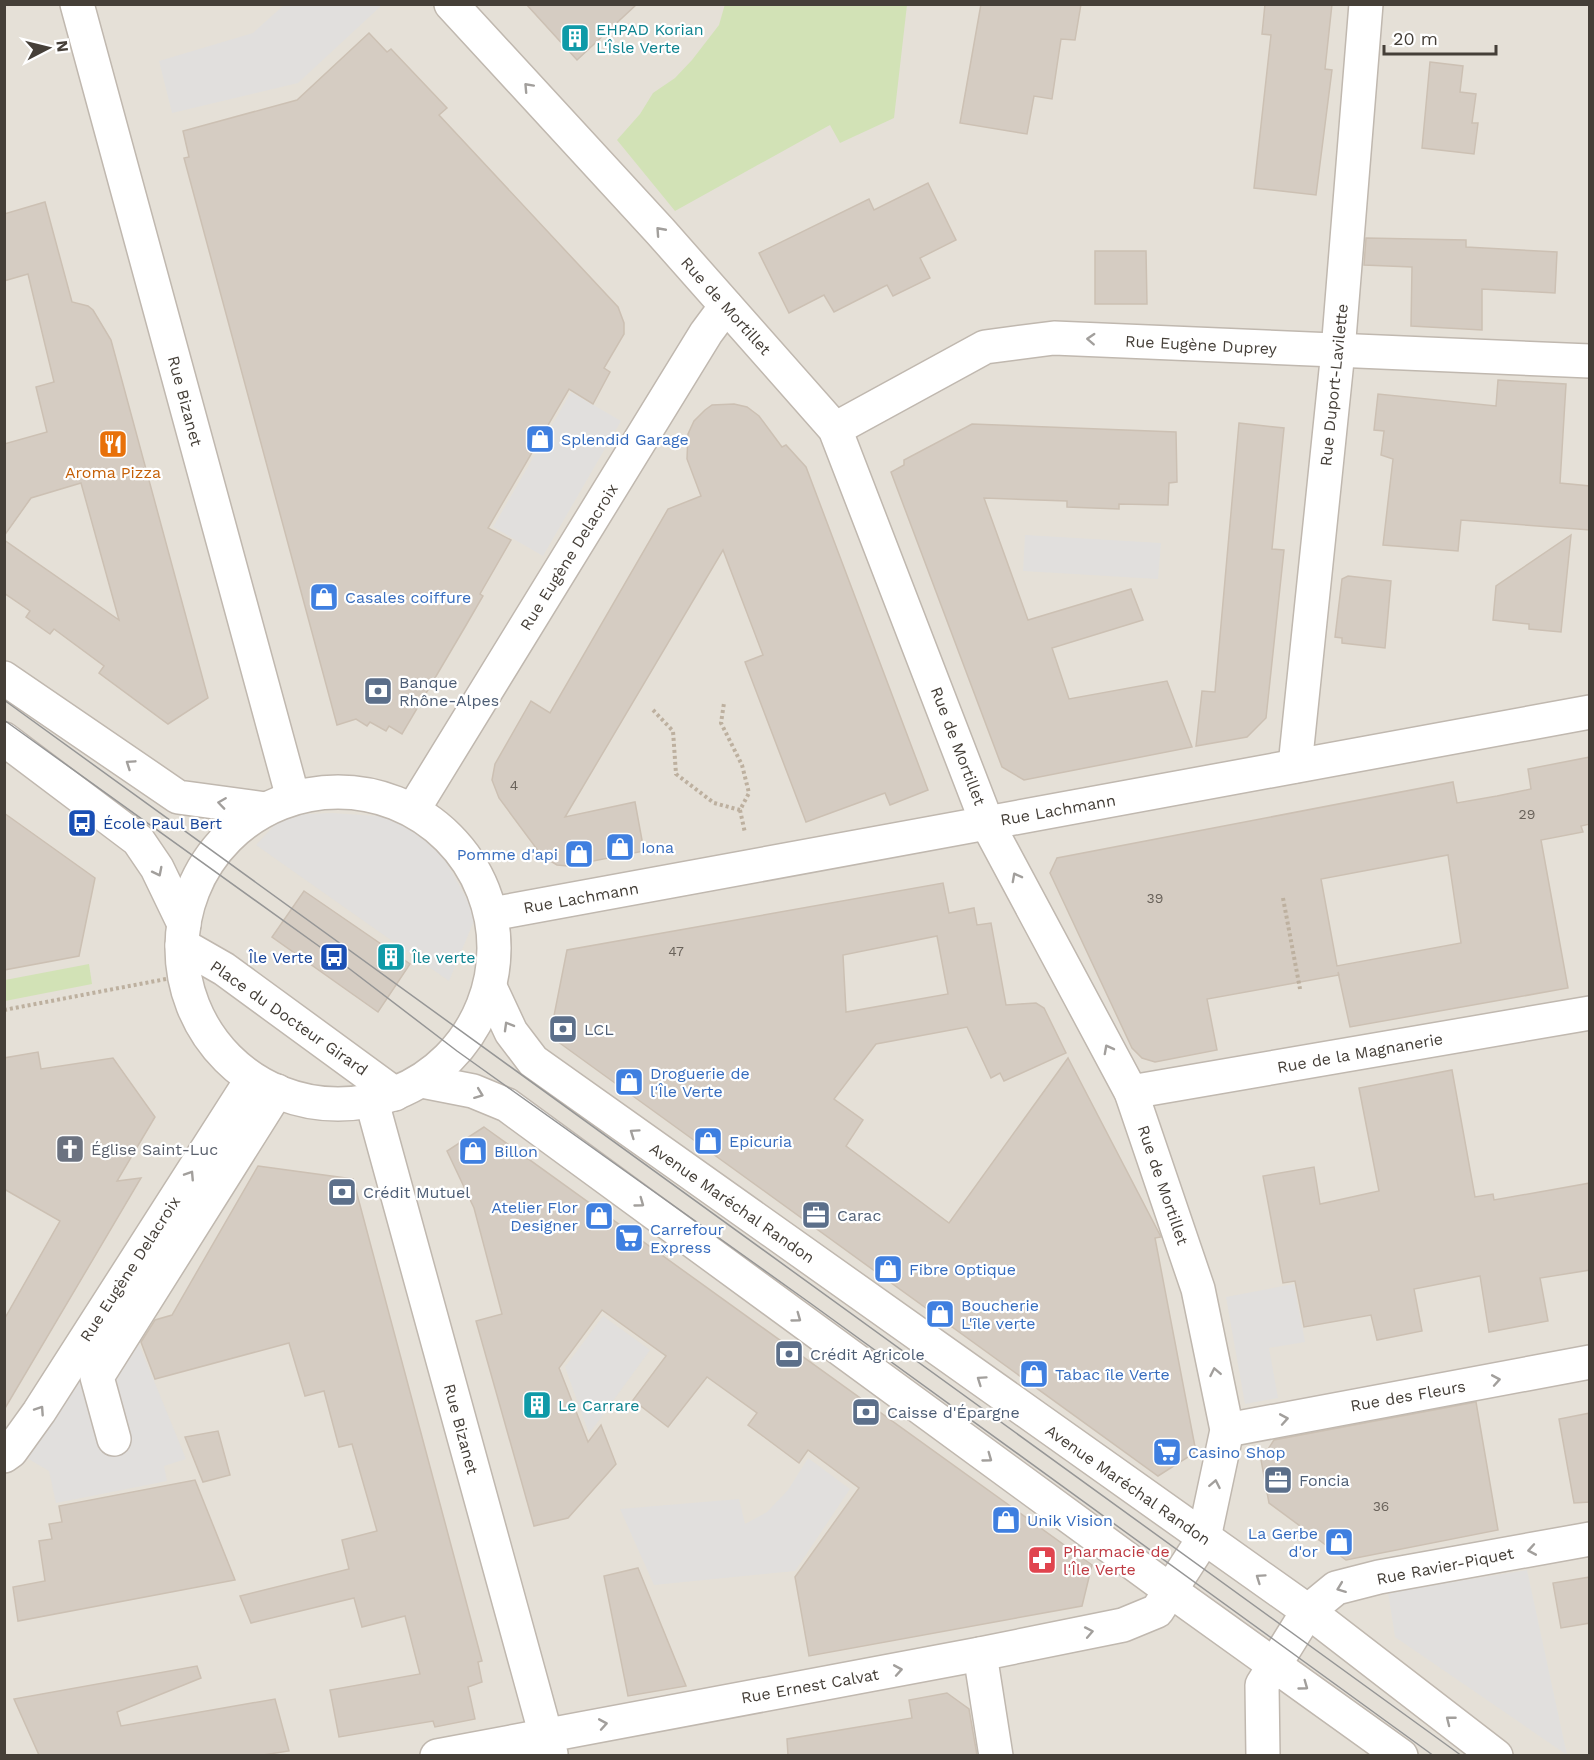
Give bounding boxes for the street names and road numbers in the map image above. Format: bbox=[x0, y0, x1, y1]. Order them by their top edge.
street label: Rue de Mortillet bbox=[677, 253, 775, 359]
street label: Rue Duport-Lavilette bbox=[1316, 303, 1352, 467]
street label: Rue Eugène Duprey bbox=[1125, 332, 1278, 359]
street label: Rue Bizanet bbox=[164, 354, 206, 449]
street label: Rue Eugène Delacroix bbox=[516, 480, 622, 634]
street label: Rue de Mortillet bbox=[927, 684, 989, 808]
street label: Rue Lachmann bbox=[999, 791, 1117, 829]
street label: Rue Lachmann bbox=[522, 879, 640, 917]
street label: Place du Docteur Girard bbox=[207, 956, 371, 1080]
street label: Rue de la Magnanerie bbox=[1276, 1029, 1444, 1077]
street label: Rue de Mortillet bbox=[1134, 1123, 1192, 1248]
street label: Avenue Maréchal Randon bbox=[646, 1139, 818, 1267]
street label: Rue Eugène Delacroix bbox=[76, 1193, 184, 1345]
street label: Rue des Fleurs bbox=[1349, 1377, 1467, 1415]
street label: Rue Bizanet bbox=[440, 1382, 482, 1477]
street label: Avenue Maréchal Randon bbox=[1042, 1421, 1214, 1549]
street label: Rue Ravier-Piquet bbox=[1375, 1543, 1516, 1589]
street label: Rue Ernest Calvat bbox=[740, 1664, 881, 1707]

